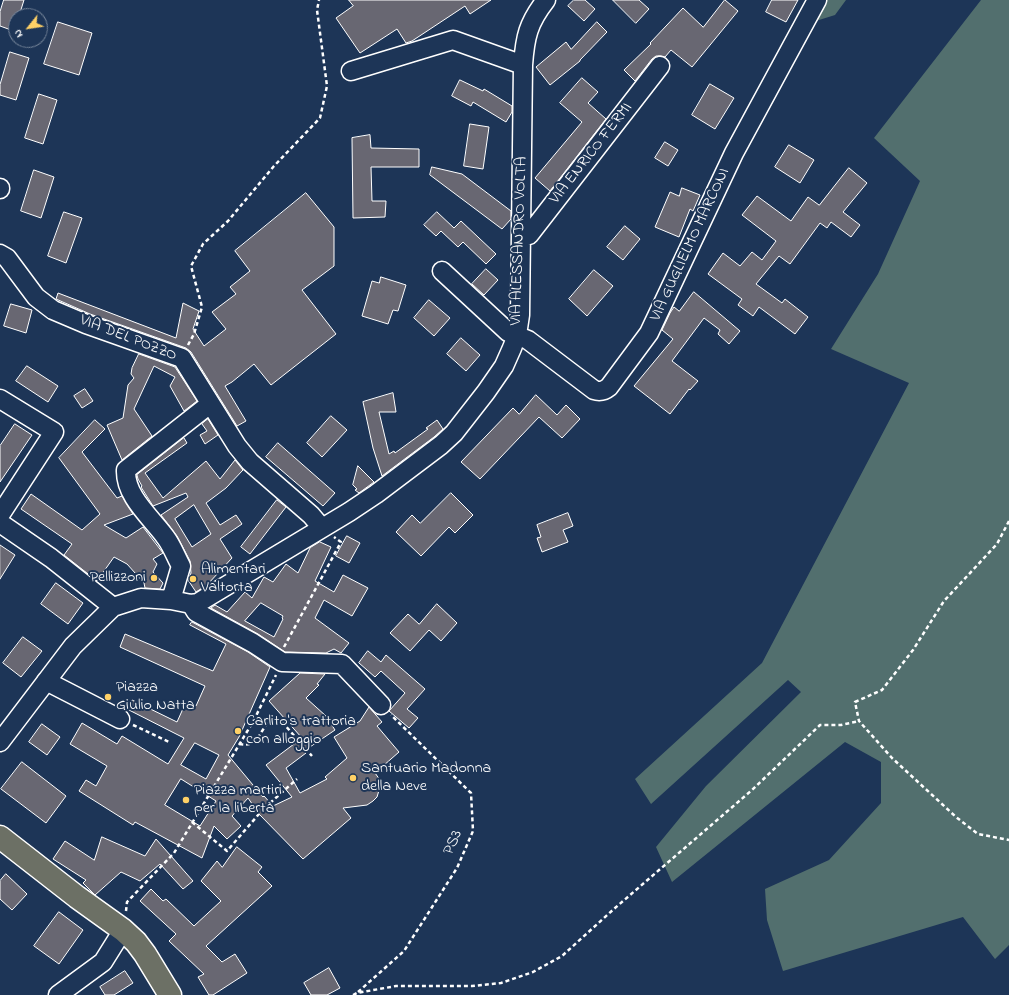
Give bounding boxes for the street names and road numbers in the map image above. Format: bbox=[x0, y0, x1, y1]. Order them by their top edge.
street label: VIA ENRICO FERMI bbox=[546, 99, 638, 209]
street label: VIA ALESSANDRO VOLTA bbox=[507, 156, 533, 326]
street label: VIA GUGLIELMO MARCONI bbox=[647, 165, 735, 325]
street label: VIA DEL POZZO bbox=[77, 312, 179, 366]
street label: PS3 bbox=[440, 828, 468, 858]

